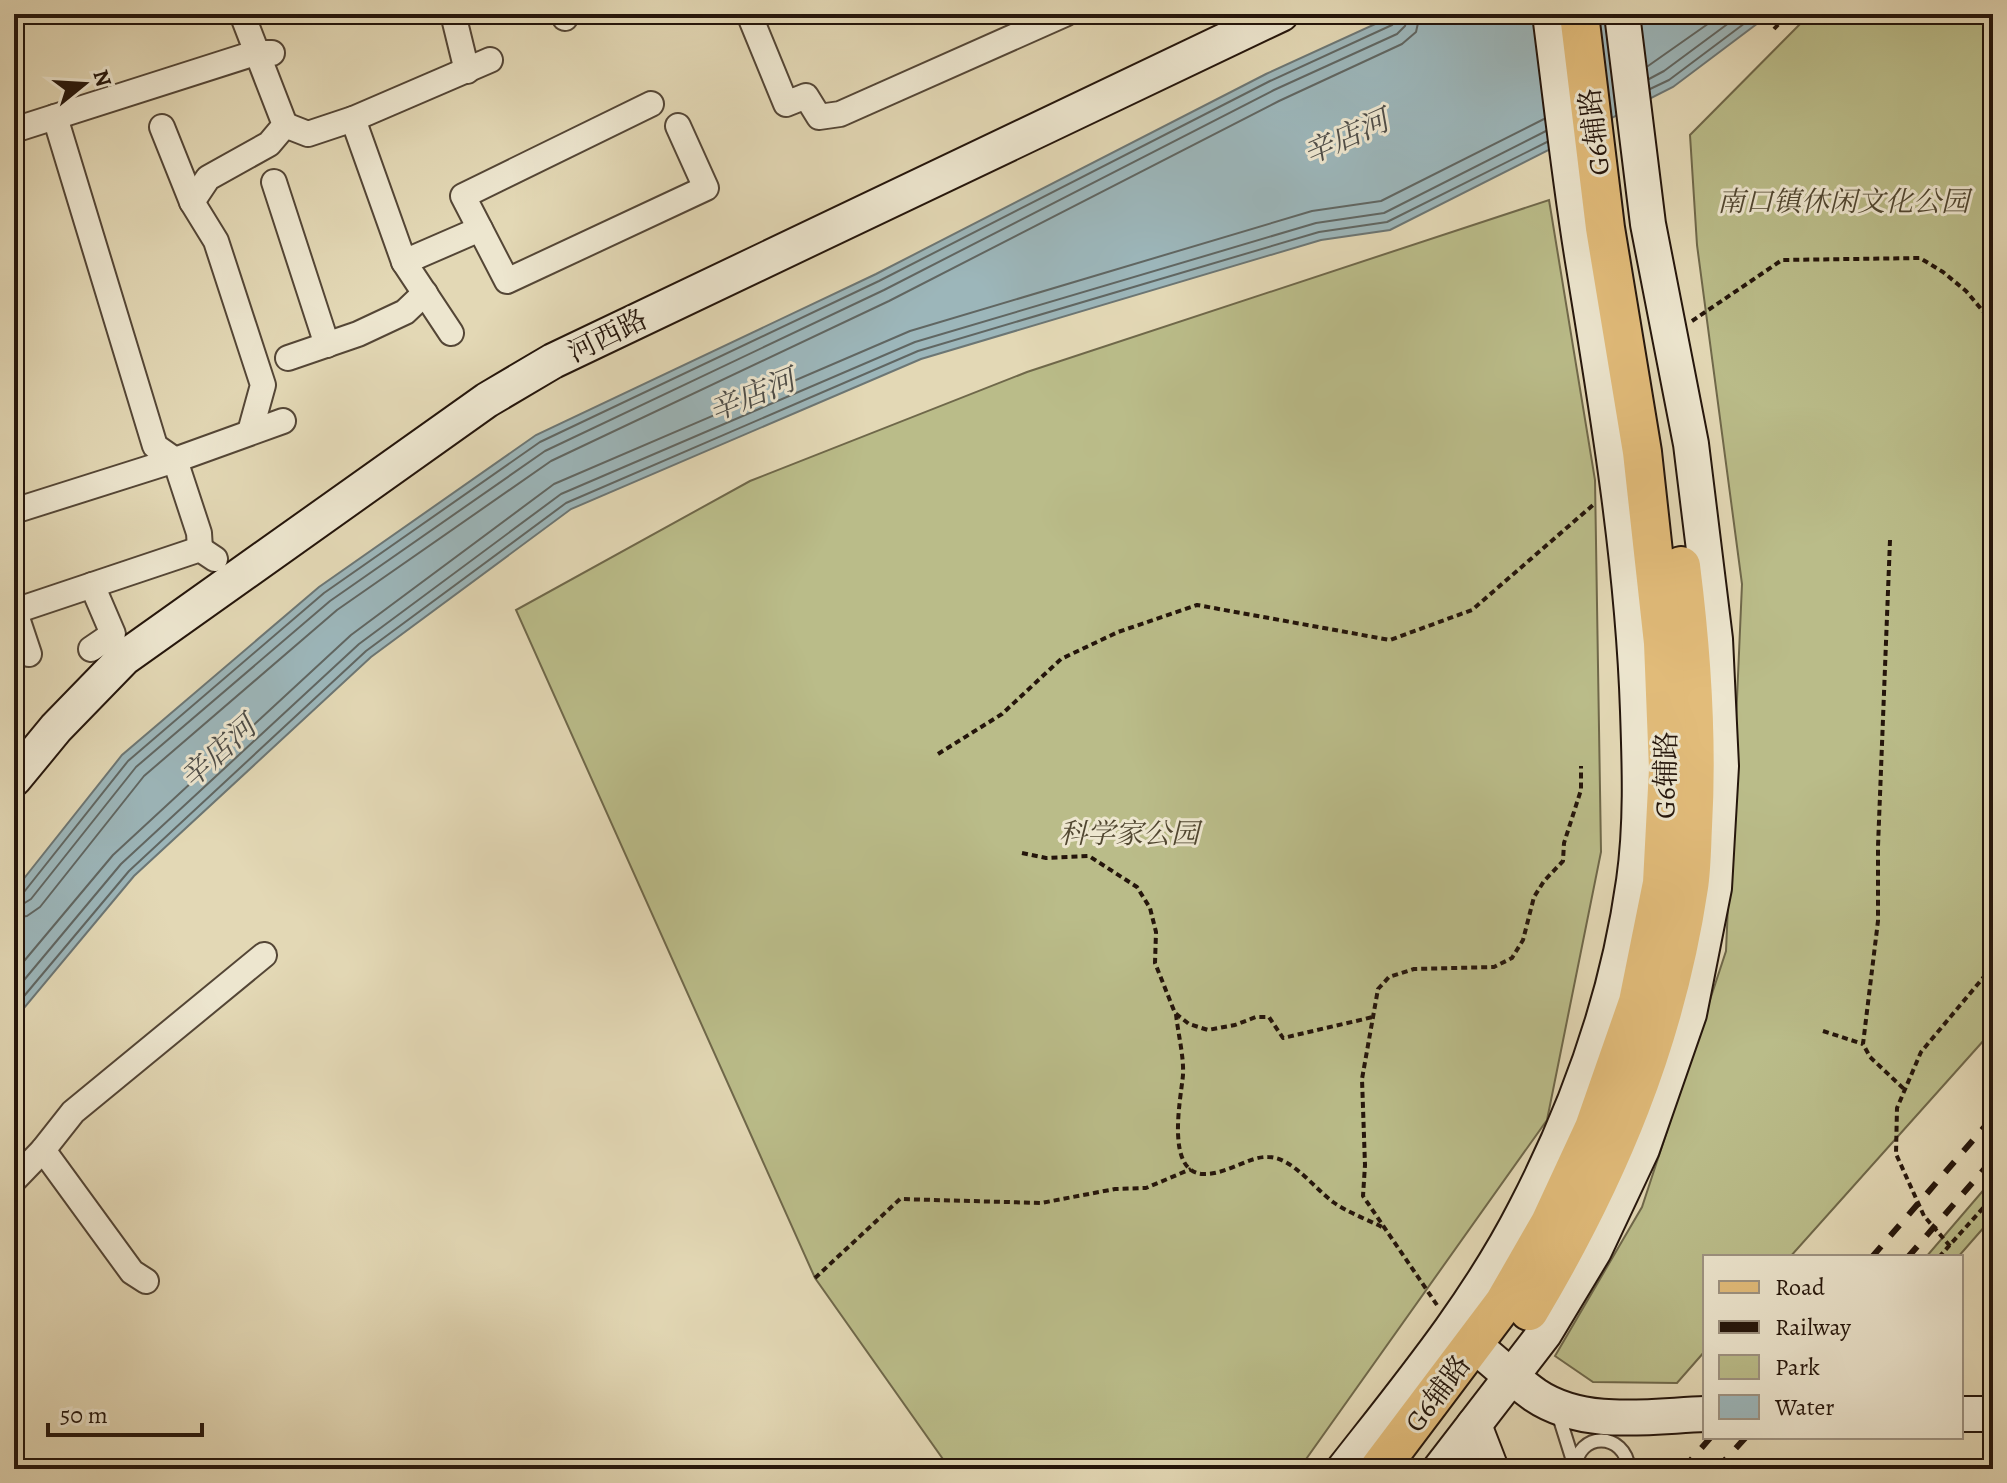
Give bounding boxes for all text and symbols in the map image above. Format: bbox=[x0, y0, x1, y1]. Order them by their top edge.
north arrow bbox=[44, 44, 124, 124]
text: N bbox=[85, 66, 119, 90]
street label: G6辅路 bbox=[1571, 86, 1619, 178]
water label: 辛店河 bbox=[1297, 98, 1400, 174]
park label: 南口镇休闲文化公园 bbox=[1717, 183, 1973, 221]
street label: 河西路 bbox=[561, 300, 654, 371]
water label: 辛店河 bbox=[703, 358, 806, 430]
water label: 辛店河 bbox=[171, 704, 269, 797]
street label: G6辅路 bbox=[1646, 731, 1686, 819]
park label: 科学家公园 bbox=[1059, 815, 1203, 853]
legend bbox=[1703, 1255, 1963, 1439]
text: Road bbox=[1775, 1271, 1825, 1303]
text: Railway bbox=[1775, 1311, 1851, 1343]
street label: G6辅路 bbox=[1396, 1347, 1479, 1440]
text: Park bbox=[1775, 1351, 1820, 1383]
scale bar bbox=[48, 1387, 202, 1437]
text: Water bbox=[1774, 1391, 1835, 1423]
text: 50 m bbox=[60, 1399, 108, 1431]

